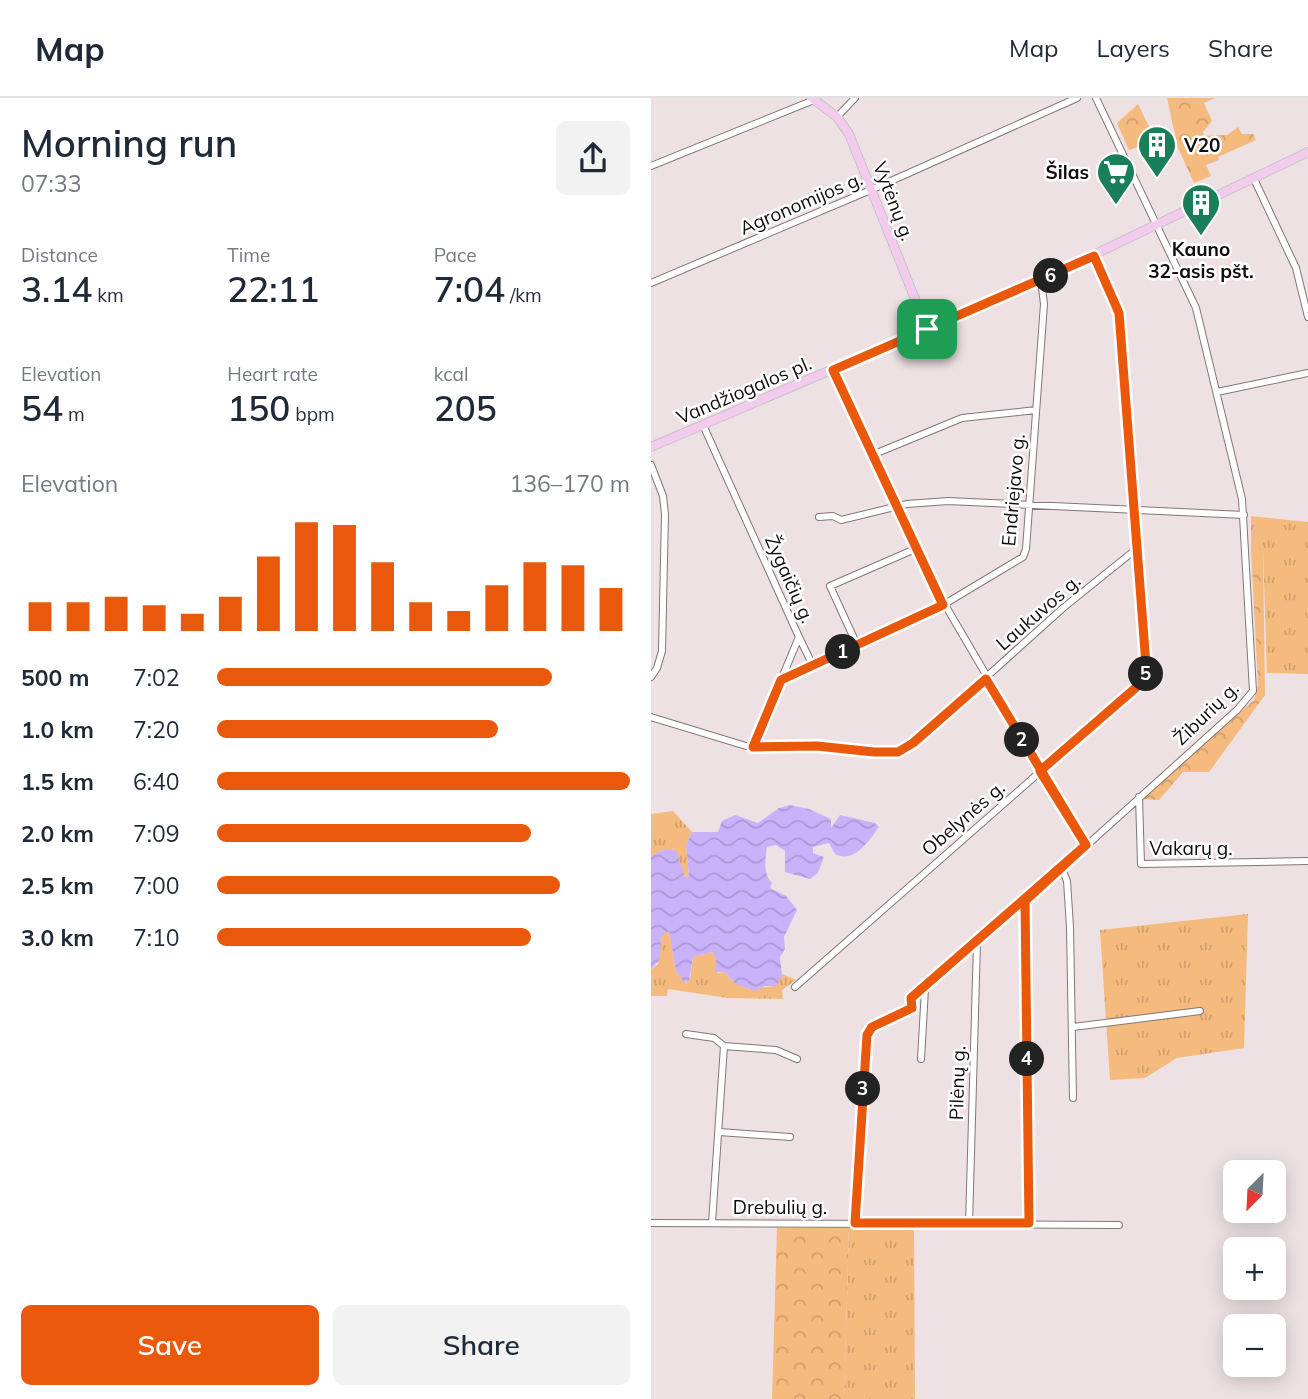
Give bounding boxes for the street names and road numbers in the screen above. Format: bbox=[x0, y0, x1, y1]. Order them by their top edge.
street label: Vytėnų g. bbox=[868, 158, 920, 244]
street label: Agronomijos g. bbox=[736, 166, 866, 240]
street label: Vandžiogalos pl. bbox=[673, 351, 815, 429]
street label: Endriejavo g. bbox=[996, 433, 1030, 547]
street label: Žygaičių g. bbox=[760, 531, 820, 627]
street label: Laukuvos g. bbox=[991, 569, 1085, 655]
street label: Žiburių g. bbox=[1168, 676, 1244, 750]
street label: Obelynės g. bbox=[916, 775, 1010, 861]
street label: Vakarų g. bbox=[1149, 836, 1233, 860]
street label: Pilėnų g. bbox=[944, 1045, 970, 1121]
street label: Drebulių g. bbox=[733, 1195, 827, 1219]

